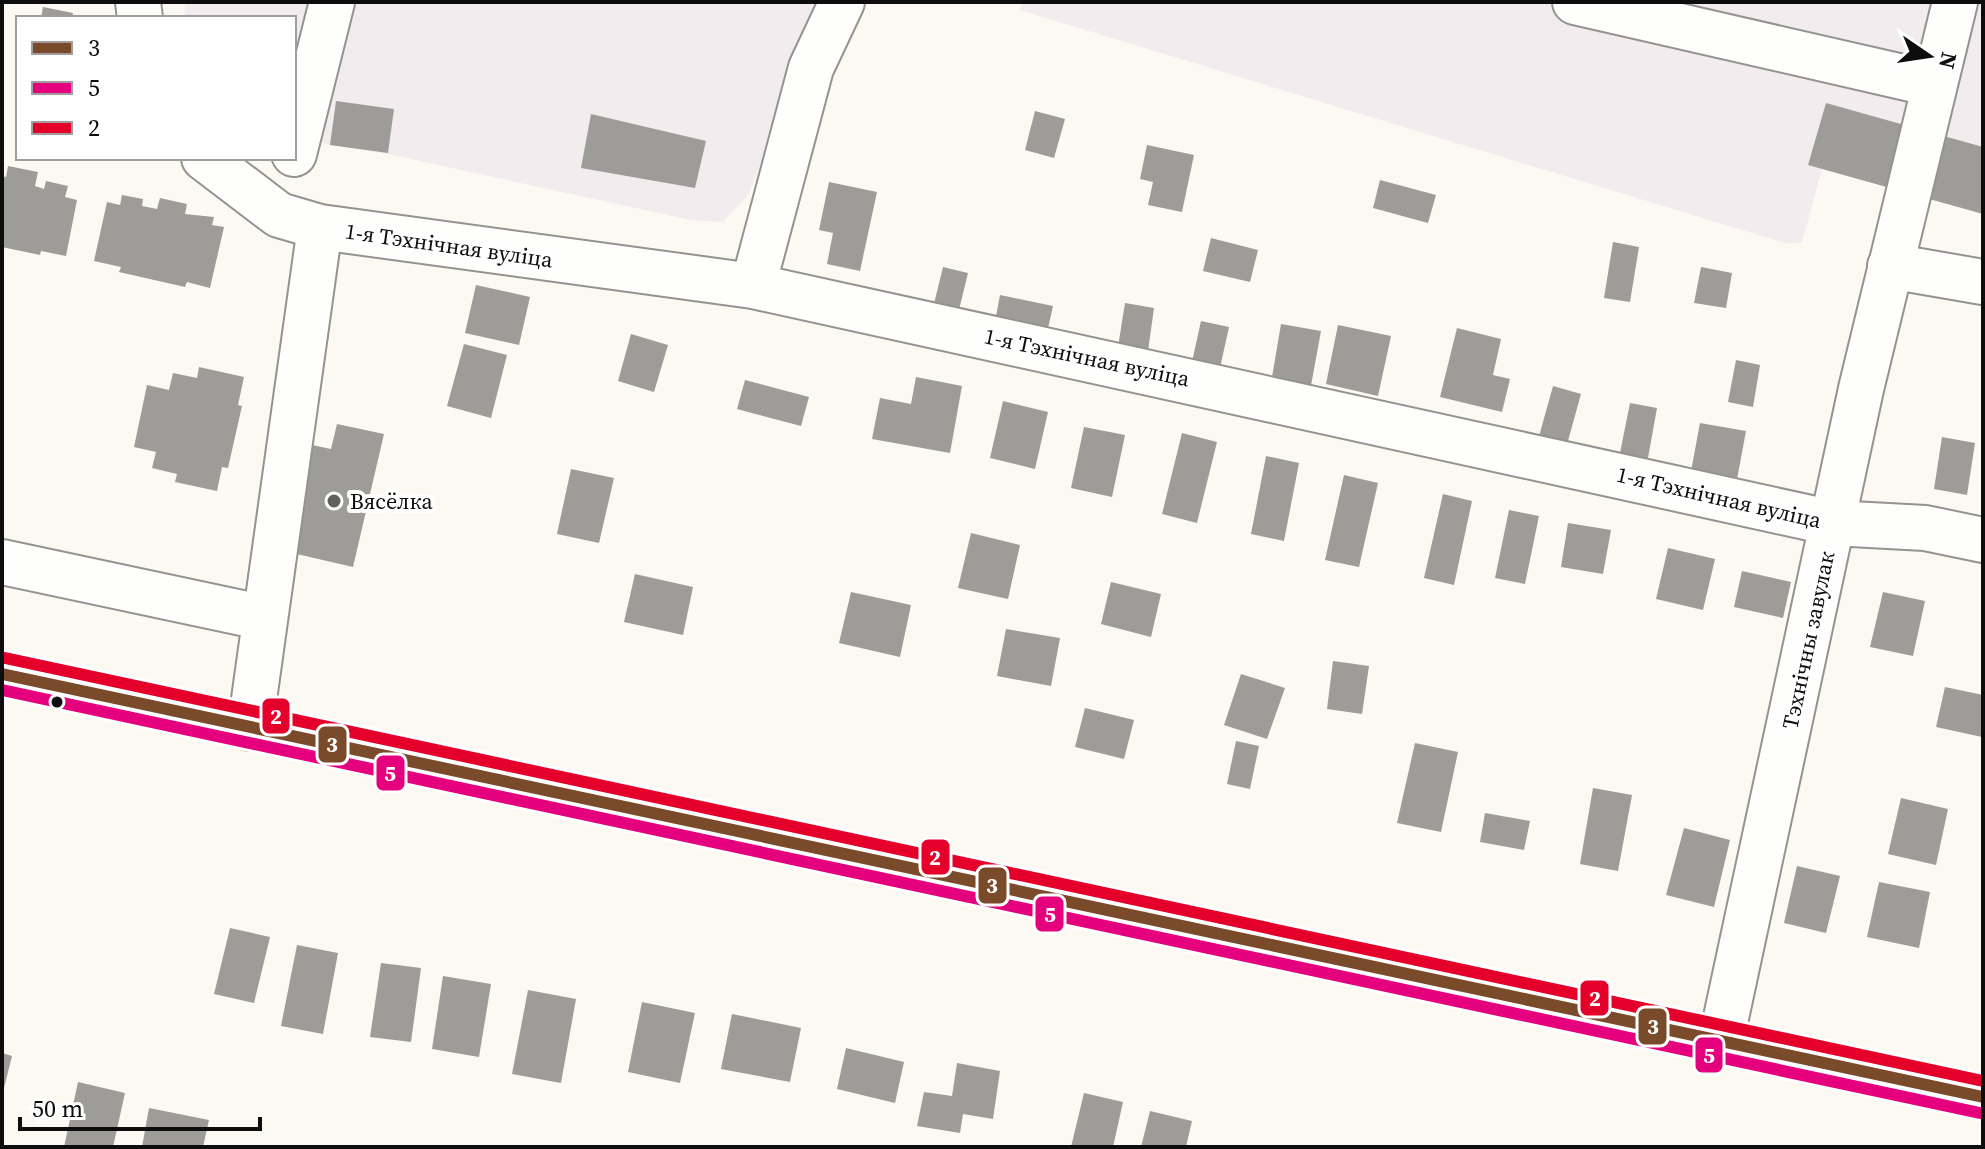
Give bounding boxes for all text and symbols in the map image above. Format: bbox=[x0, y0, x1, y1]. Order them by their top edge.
legend bbox=[16, 16, 296, 160]
north arrow bbox=[1889, 16, 1969, 96]
text: 3 bbox=[88, 31, 100, 64]
text: N bbox=[1932, 49, 1965, 72]
text: 5 bbox=[88, 71, 100, 104]
text: 2 bbox=[88, 111, 100, 144]
street label: 1-я Тэхнічная вуліца bbox=[343, 216, 555, 275]
street label: 1-я Тэхнічная вуліца bbox=[982, 321, 1193, 394]
street label: 1-я Тэхнічная вуліца bbox=[1614, 459, 1825, 535]
place label: Вясёлка bbox=[350, 486, 433, 516]
marker: Вясёлка bbox=[325, 492, 343, 510]
street label: Тэхнічны завулак bbox=[1775, 548, 1841, 732]
unlabelled marker bbox=[49, 694, 65, 710]
line badge: 2 bbox=[261, 697, 291, 735]
text: 2 bbox=[270, 701, 282, 731]
line badge: 3 bbox=[317, 725, 348, 764]
text: 3 bbox=[326, 729, 338, 759]
line badge: 5 bbox=[375, 754, 406, 792]
text: 5 bbox=[384, 758, 396, 788]
line badge: 2 bbox=[920, 838, 951, 876]
text: 2 bbox=[929, 842, 941, 872]
line badge: 3 bbox=[977, 866, 1008, 905]
text: 3 bbox=[986, 870, 998, 900]
line badge: 5 bbox=[1034, 895, 1065, 933]
text: 5 bbox=[1044, 899, 1056, 929]
line badge: 2 bbox=[1579, 979, 1610, 1017]
text: 2 bbox=[1589, 983, 1601, 1013]
line badge: 3 bbox=[1637, 1007, 1668, 1046]
text: 3 bbox=[1647, 1011, 1659, 1041]
line badge: 5 bbox=[1694, 1036, 1724, 1074]
text: 5 bbox=[1703, 1040, 1715, 1070]
scale bar bbox=[20, 1081, 260, 1131]
text: 50 m bbox=[32, 1092, 83, 1125]

